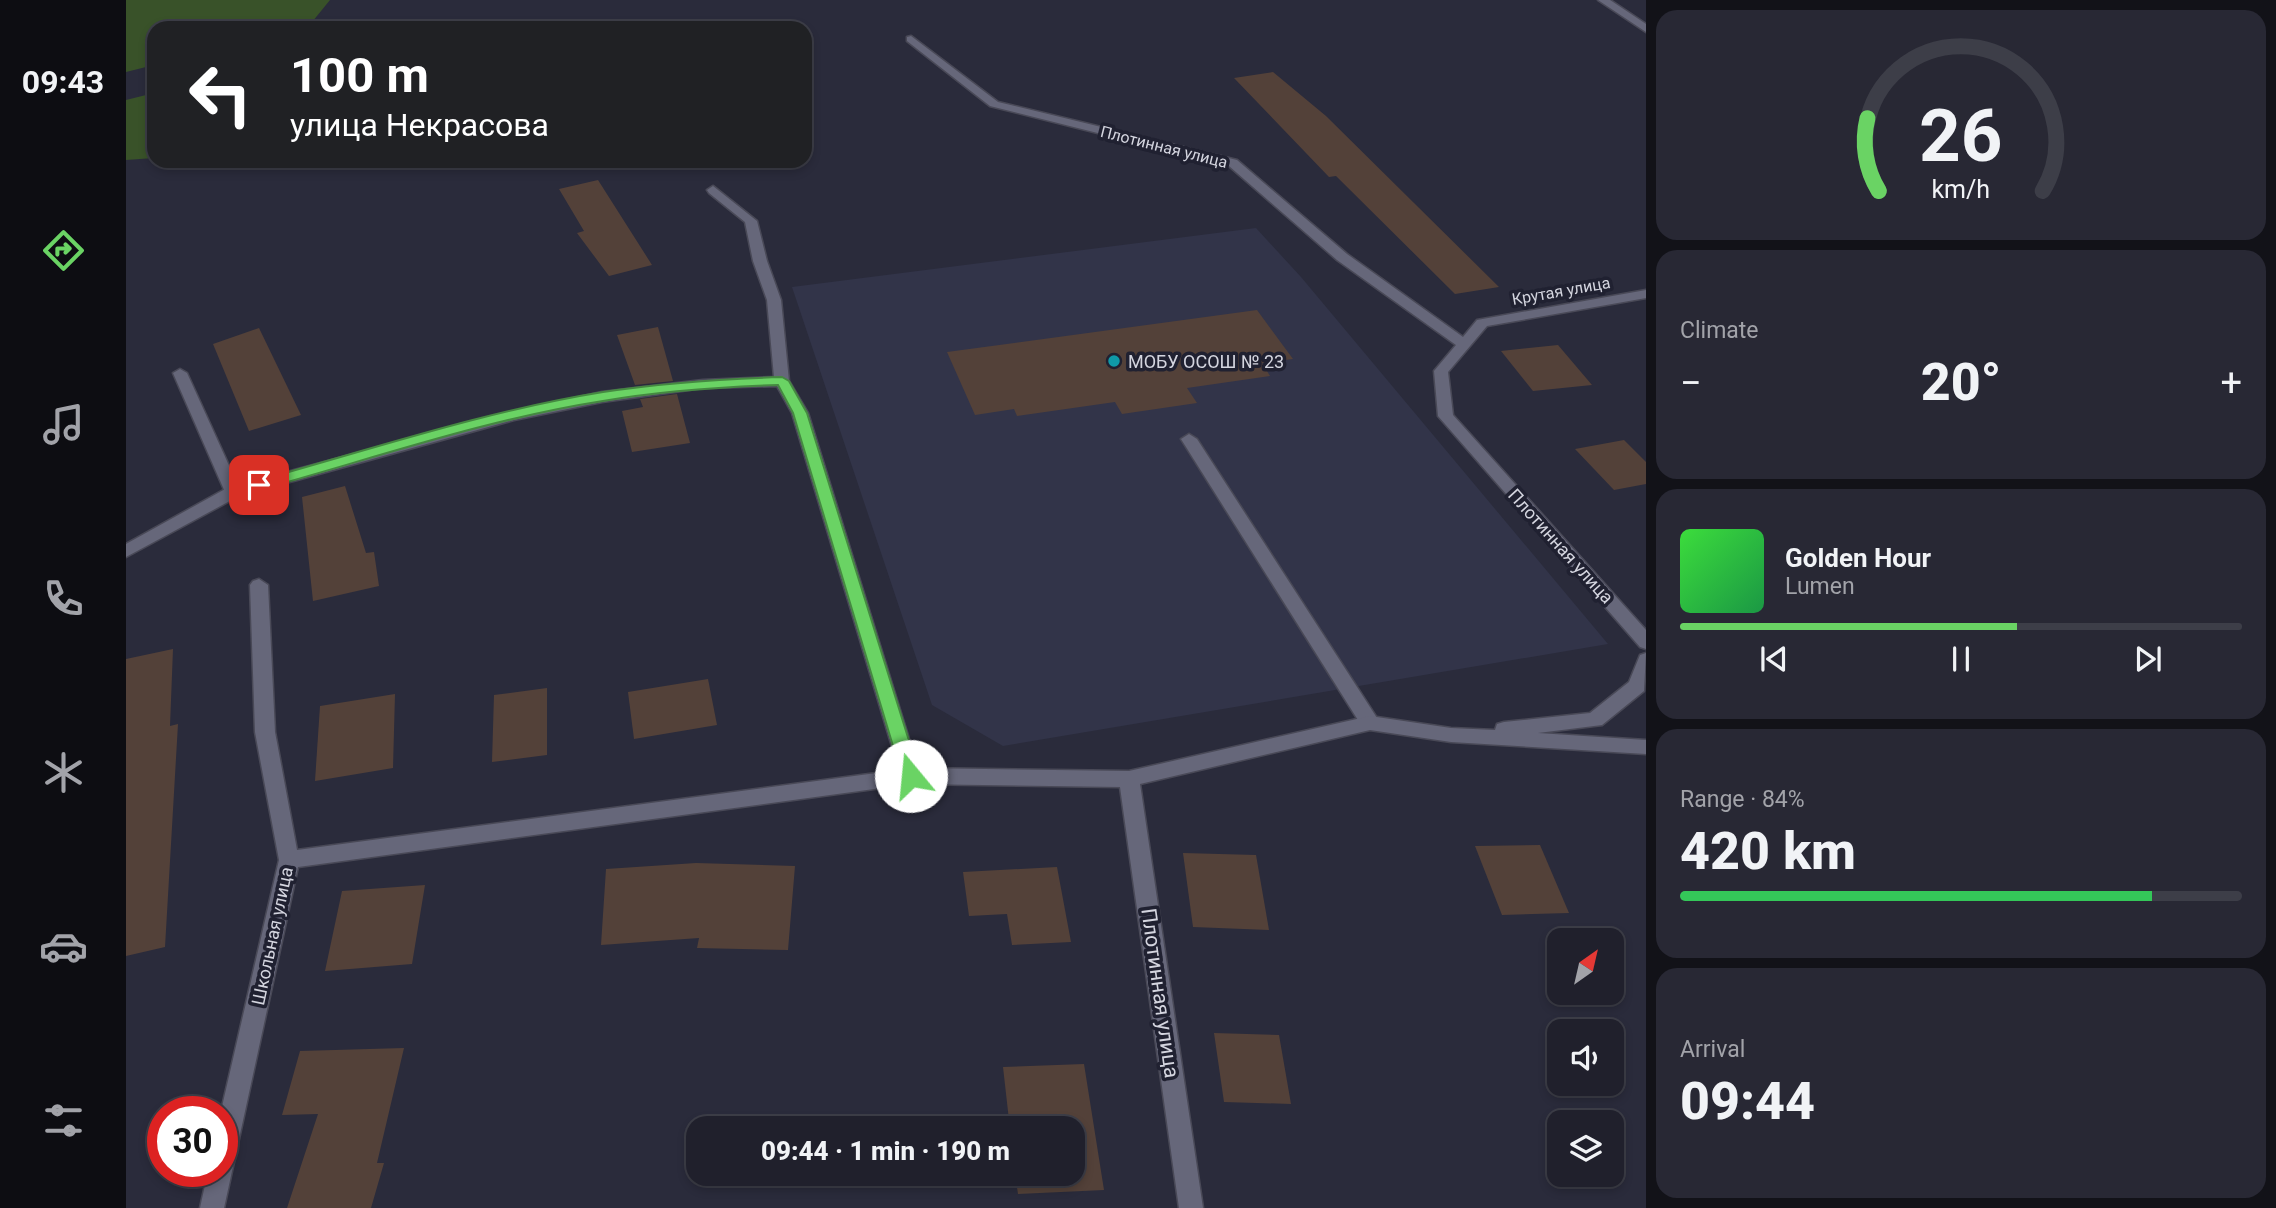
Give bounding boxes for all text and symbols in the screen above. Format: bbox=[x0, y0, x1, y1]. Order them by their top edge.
text: 100 m bbox=[290, 47, 429, 104]
icon: left bbox=[175, 49, 266, 140]
text: 09:43 bbox=[22, 63, 104, 101]
text: 26 bbox=[1919, 93, 2003, 179]
text: улица Некрасова bbox=[290, 106, 549, 144]
street label: Плотинная улица bbox=[1098, 122, 1230, 172]
text: km/h bbox=[1932, 175, 1990, 204]
icon: directions bbox=[39, 226, 88, 275]
street label: Крутая улица bbox=[1510, 273, 1612, 309]
text: Climate bbox=[1680, 317, 1759, 344]
place label: МОБУ ОСОШ № 23 bbox=[1128, 351, 1284, 372]
text: 20° bbox=[1921, 352, 2001, 413]
marker: МОБУ ОСОШ № 23 bbox=[1106, 353, 1122, 369]
text: − bbox=[1680, 361, 1702, 405]
text: + bbox=[2220, 361, 2242, 405]
icon: music bbox=[39, 400, 88, 449]
pin bbox=[229, 455, 289, 515]
icon: arrive bbox=[240, 466, 278, 504]
street label: Плотинная улица bbox=[1504, 484, 1618, 608]
text: Golden Hour bbox=[1785, 543, 1931, 573]
text: Lumen bbox=[1785, 573, 1855, 600]
icon: phone bbox=[39, 574, 88, 623]
icon: previous bbox=[1755, 640, 1793, 678]
icon: pause bbox=[1942, 640, 1980, 678]
icon: next bbox=[2129, 640, 2167, 678]
position arrow bbox=[874, 739, 948, 813]
icon: climate bbox=[39, 748, 88, 797]
text: Range · 84% bbox=[1680, 786, 1805, 813]
text: 420 km bbox=[1680, 821, 1856, 882]
street label: Школьная улица bbox=[247, 865, 297, 1007]
street label: Плотинная улица bbox=[1136, 907, 1184, 1079]
icon: car bbox=[39, 922, 88, 971]
north arrow bbox=[1547, 928, 1624, 1004]
map controls bbox=[1547, 928, 1624, 1187]
button: sound bbox=[1547, 1019, 1624, 1096]
text: Arrival bbox=[1680, 1036, 1745, 1063]
text: 09:44 bbox=[1680, 1071, 1815, 1132]
icon: filters bbox=[39, 1096, 88, 1145]
speed limit sign: 30 bbox=[147, 1096, 238, 1187]
button: layers bbox=[1547, 1110, 1624, 1187]
text: 09:44 · 1 min · 190 m bbox=[761, 1136, 1010, 1166]

